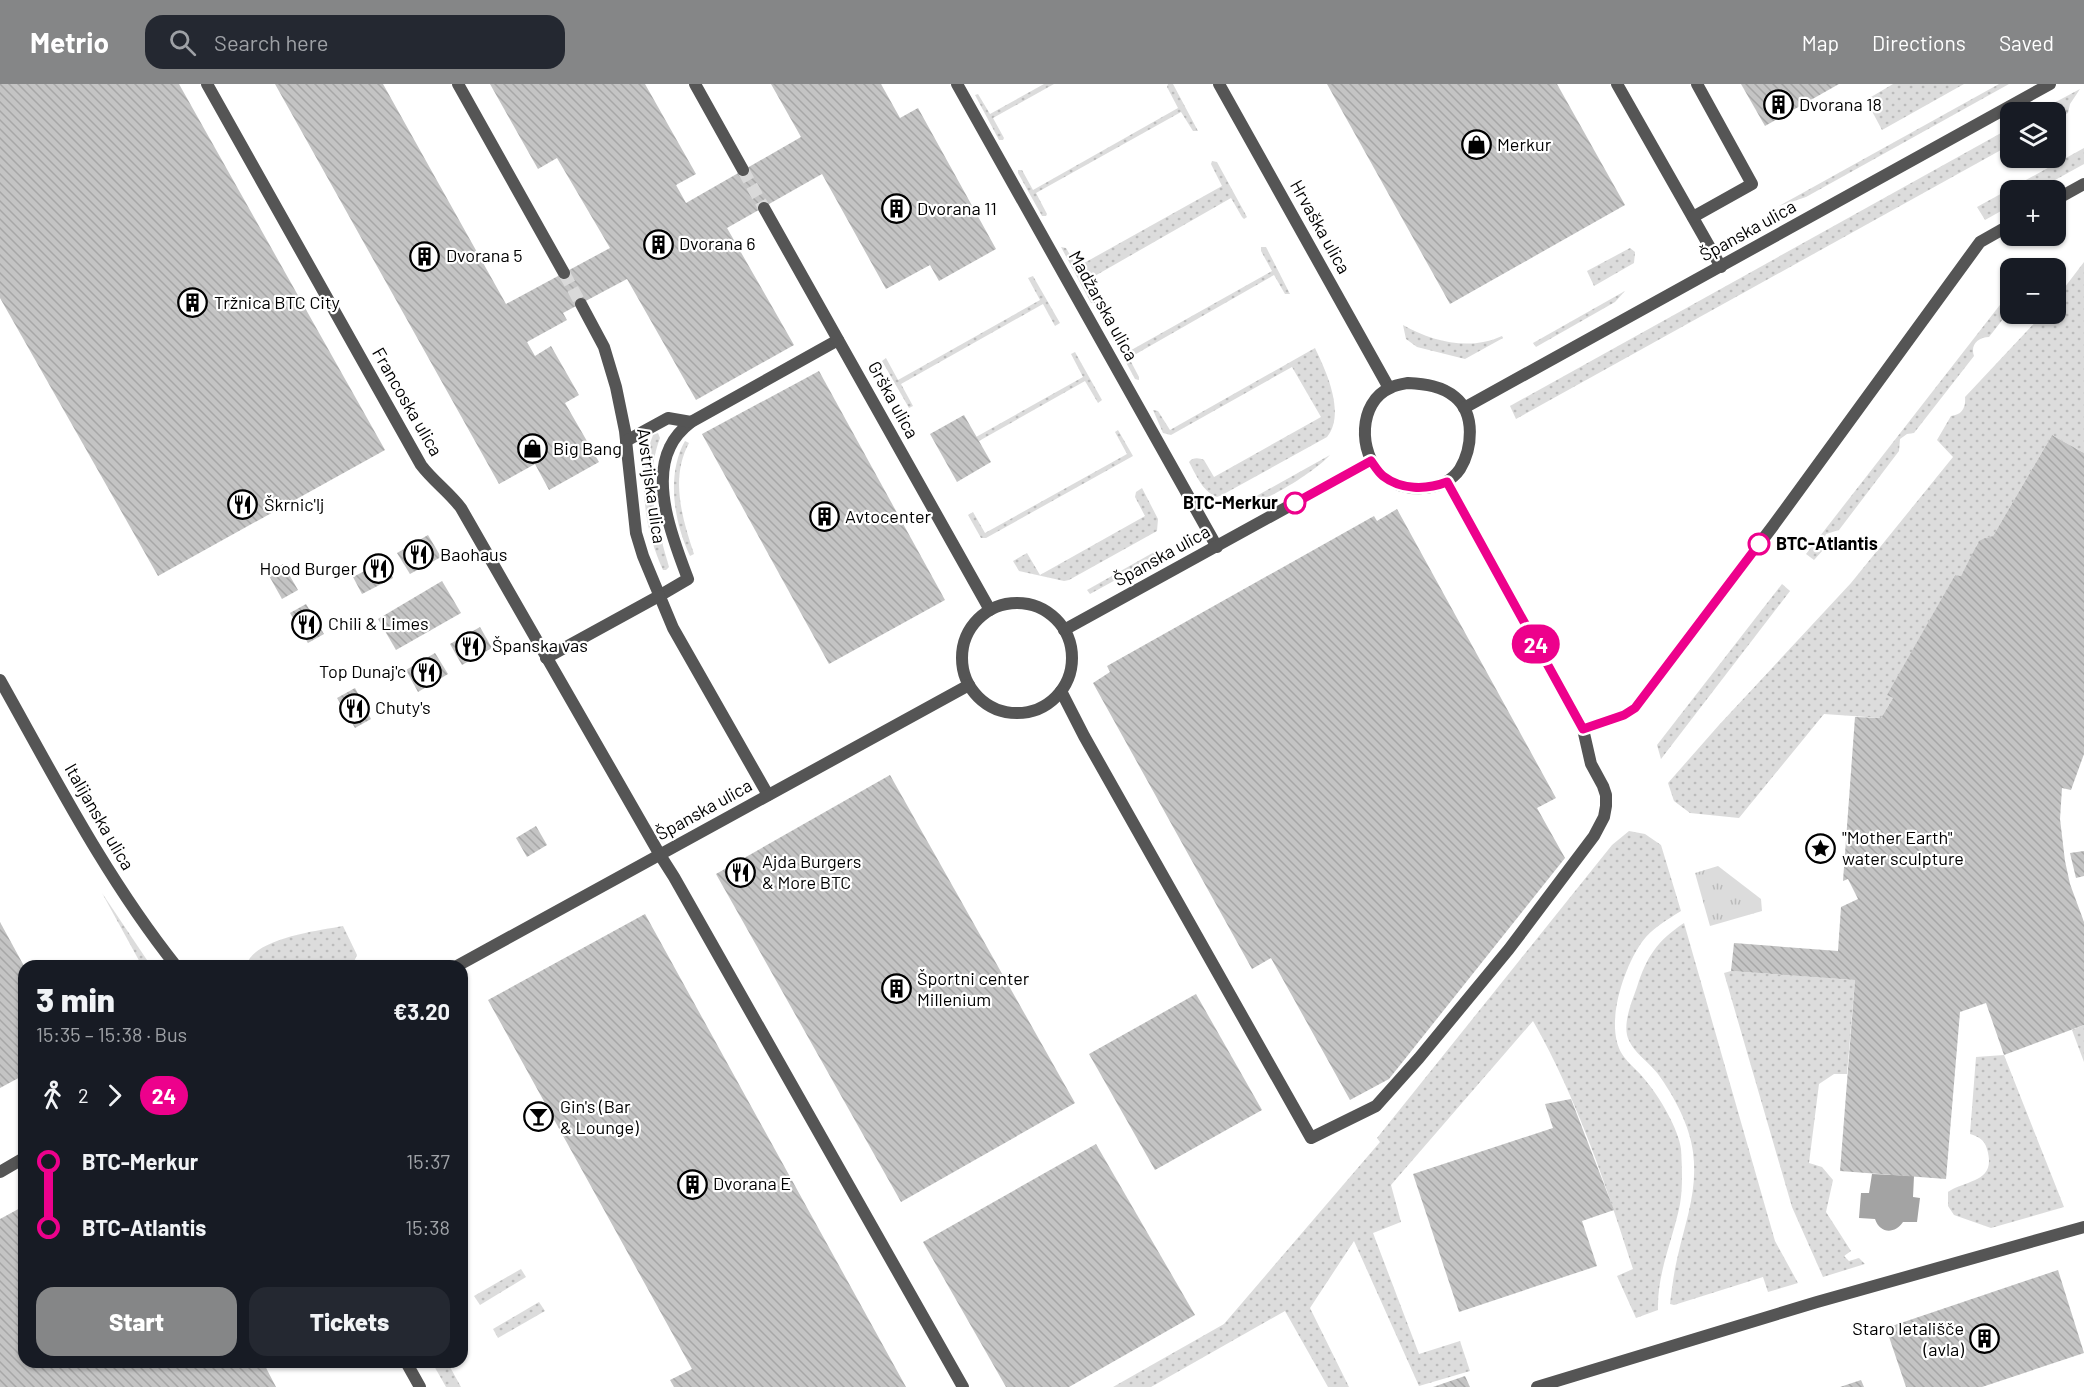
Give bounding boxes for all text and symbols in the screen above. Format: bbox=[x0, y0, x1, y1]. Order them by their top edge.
search box bbox=[145, 15, 565, 69]
text: Metrio bbox=[30, 25, 109, 59]
icon: search bbox=[166, 26, 199, 59]
text: Search here bbox=[214, 29, 328, 55]
text: Map bbox=[1802, 30, 1839, 55]
text: Directions bbox=[1872, 30, 1966, 55]
text: Saved bbox=[1999, 30, 2054, 55]
building icon: Dvorana 18 bbox=[1762, 89, 1794, 121]
place label: Dvorana 18 bbox=[1799, 93, 1882, 115]
map controls bbox=[2000, 102, 2066, 324]
button: layers bbox=[2000, 102, 2066, 168]
shop icon: Merkur bbox=[1460, 129, 1492, 161]
place label: Merkur bbox=[1497, 133, 1552, 155]
street label: Hrvaška ulica bbox=[1286, 176, 1356, 277]
button: + bbox=[2000, 180, 2066, 246]
building icon: Dvorana 11 bbox=[880, 193, 912, 225]
street label: Španska ulica bbox=[1696, 195, 1799, 266]
place label: Dvorana 11 bbox=[917, 197, 997, 219]
building icon: Dvorana 6 bbox=[642, 228, 674, 260]
place label: Dvorana 6 bbox=[679, 232, 756, 254]
building icon: Dvorana 5 bbox=[409, 240, 441, 272]
place label: Dvorana 5 bbox=[446, 244, 523, 266]
street label: Madžarska ulica bbox=[1064, 246, 1143, 365]
button: − bbox=[2000, 258, 2066, 324]
building icon: Tržnica BTC City bbox=[177, 287, 209, 319]
place label: Tržnica BTC City bbox=[214, 291, 340, 313]
street label: Francoska ulica bbox=[368, 343, 448, 460]
street label: Grška ulica bbox=[864, 357, 924, 442]
street label: Avstrijska ulica bbox=[633, 427, 671, 545]
shop icon: Big Bang bbox=[516, 433, 548, 465]
place label: Big Bang bbox=[553, 437, 622, 459]
restaurant icon: Škrnic'lj bbox=[227, 489, 259, 521]
place label: BTC-Merkur bbox=[1183, 491, 1278, 513]
marker: BTC-Merkur bbox=[1284, 492, 1306, 514]
place label: Škrnic'lj bbox=[264, 493, 324, 515]
building icon: Avtocenter bbox=[808, 501, 840, 533]
place label: Avtocenter bbox=[845, 505, 932, 527]
street label: Španska ulica bbox=[1110, 520, 1213, 591]
place label: BTC-Atlantis bbox=[1776, 532, 1878, 554]
marker: BTC-Atlantis bbox=[1748, 533, 1770, 555]
restaurant icon: Baohaus bbox=[403, 539, 435, 571]
place label: Baohaus bbox=[440, 543, 507, 565]
restaurant icon: Hood Burger bbox=[362, 553, 394, 585]
place label: Hood Burger bbox=[259, 557, 357, 579]
restaurant icon: Chili & Limes bbox=[291, 608, 323, 640]
place label: Chili & Limes bbox=[328, 612, 429, 634]
line badge: 24 bbox=[1509, 624, 1563, 664]
restaurant icon: Španska vas bbox=[455, 630, 487, 662]
text: 24 bbox=[1524, 632, 1548, 657]
place label: Španska vas bbox=[492, 634, 588, 656]
restaurant icon: Top Dunaj'c bbox=[411, 656, 443, 688]
place label: Top Dunaj'c bbox=[319, 660, 406, 682]
restaurant icon: Chuty's bbox=[338, 692, 370, 724]
place label: Chuty's bbox=[375, 696, 431, 718]
street label: Italijanska ulica bbox=[60, 759, 139, 874]
street label: Španska ulica bbox=[652, 774, 755, 845]
place label: "Mother Earth" water sculpture bbox=[1842, 826, 1964, 869]
place icon: "Mother Earth" water sculpture bbox=[1805, 832, 1837, 864]
place label: Ajda Burgers & More BTC bbox=[762, 850, 861, 893]
restaurant icon: Ajda Burgers & More BTC bbox=[725, 856, 757, 888]
place label: Športni center Millenium bbox=[917, 967, 1030, 1010]
building icon: Športni center Millenium bbox=[880, 973, 912, 1005]
text: 3 min bbox=[36, 979, 115, 1019]
text: €3.20 bbox=[393, 998, 450, 1024]
text: 15:35 – 15:38 · Bus bbox=[36, 1022, 187, 1046]
icon: walk bbox=[36, 1079, 69, 1112]
icon: forward bbox=[98, 1079, 131, 1112]
text: 2 bbox=[78, 1083, 89, 1107]
text: 24 bbox=[152, 1083, 176, 1108]
place label: Gin's (Bar & Lounge) bbox=[560, 1095, 639, 1138]
bar icon: Gin's (Bar & Lounge) bbox=[523, 1101, 555, 1133]
text: BTC-Merkur bbox=[82, 1148, 198, 1174]
text: 15:37 bbox=[406, 1149, 450, 1173]
building icon: Dvorana E bbox=[676, 1168, 708, 1200]
place label: Dvorana E bbox=[713, 1172, 791, 1194]
text: BTC-Atlantis bbox=[82, 1214, 206, 1240]
text: 15:38 bbox=[405, 1215, 450, 1239]
button: Start bbox=[36, 1287, 237, 1356]
button: Tickets bbox=[249, 1287, 450, 1356]
place label: Staro letališče (avla) bbox=[1852, 1317, 1964, 1360]
building icon: Staro letališče (avla) bbox=[1969, 1323, 2001, 1355]

